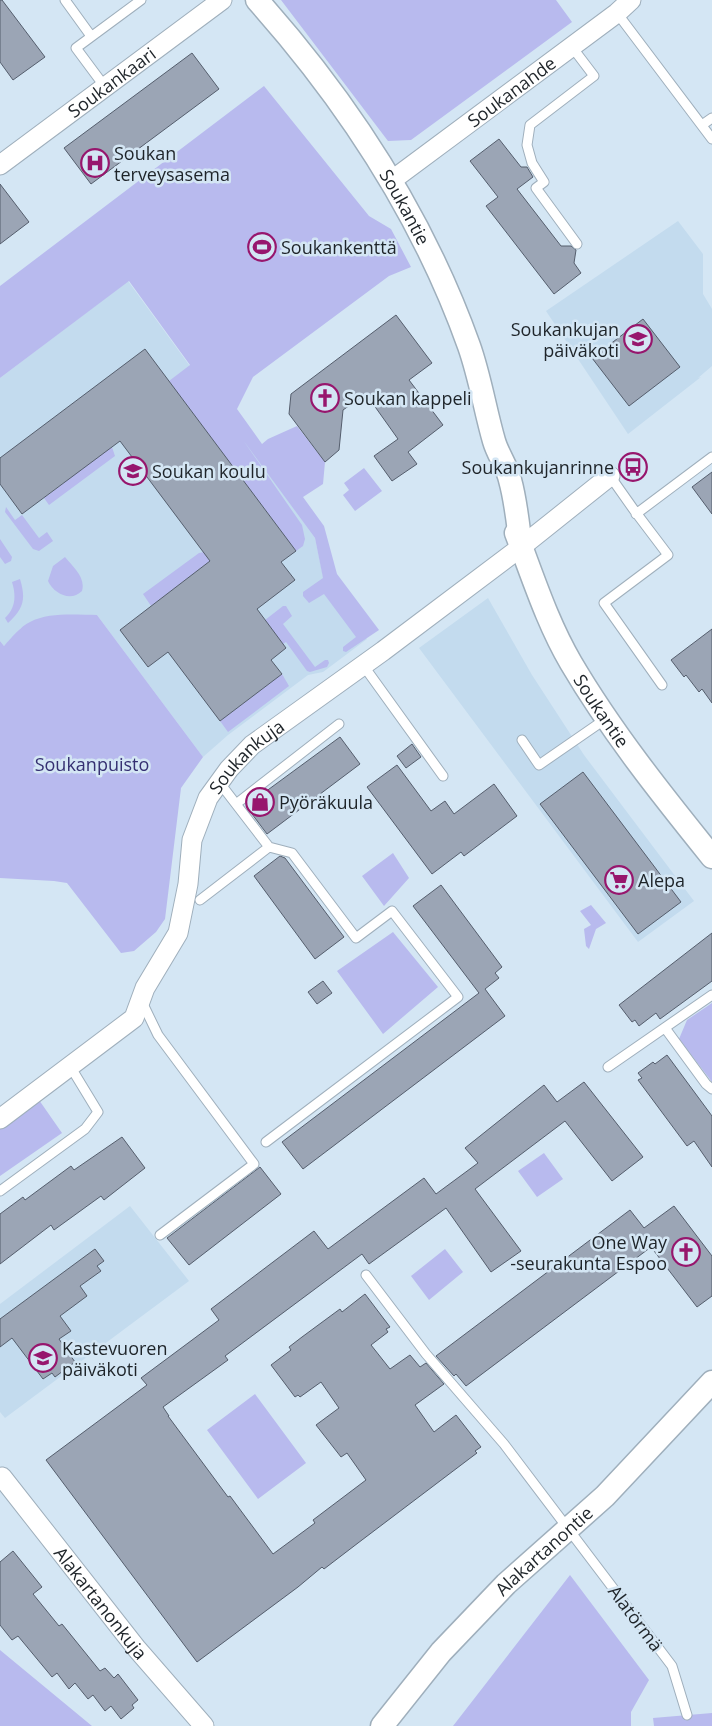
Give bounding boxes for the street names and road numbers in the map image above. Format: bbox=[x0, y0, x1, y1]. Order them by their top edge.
street label: Soukankaari bbox=[63, 42, 160, 123]
street label: Soukanahde bbox=[462, 51, 560, 132]
street label: Soukantie bbox=[374, 164, 436, 249]
street label: Soukantie bbox=[568, 670, 635, 752]
street label: Soukankuja bbox=[203, 714, 289, 798]
street label: Alakartanontie bbox=[489, 1501, 598, 1600]
street label: Alakartanonkuja bbox=[49, 1541, 153, 1664]
street label: Alatörmä bbox=[603, 1580, 669, 1656]

